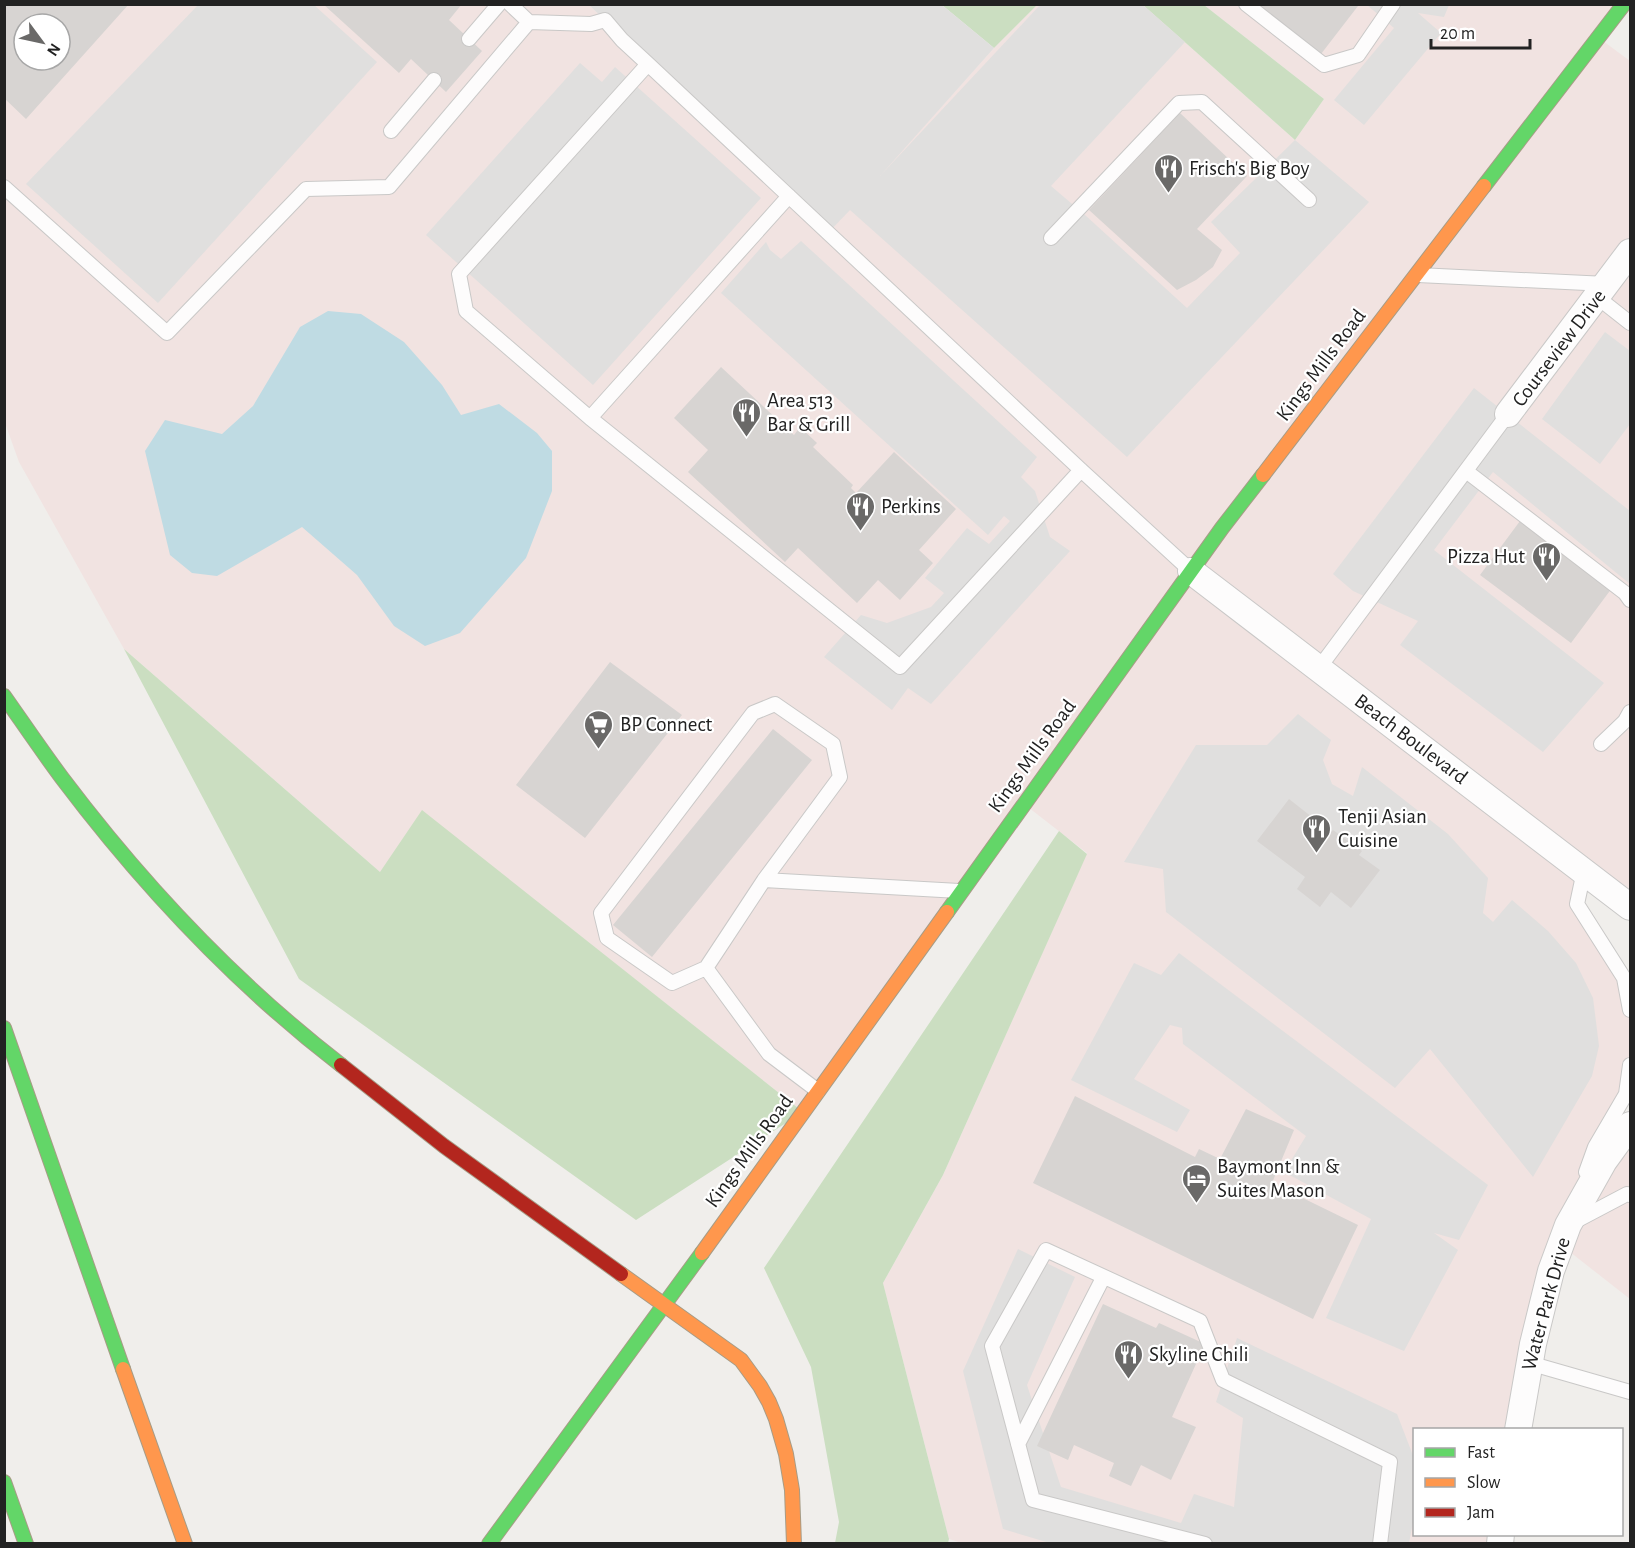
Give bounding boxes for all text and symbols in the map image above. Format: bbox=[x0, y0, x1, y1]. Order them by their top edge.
north arrow bbox=[12, 12, 72, 72]
scale bar bbox=[1431, 12, 1530, 50]
text: 20 m bbox=[1440, 25, 1475, 43]
text: N bbox=[44, 41, 63, 59]
restaurant icon: Frisch's Big Boy bbox=[1152, 152, 1184, 194]
place label: Frisch's Big Boy bbox=[1189, 158, 1309, 179]
street label: Courseview Drive bbox=[1508, 286, 1610, 410]
street label: Kings Mills Road bbox=[1272, 305, 1370, 425]
place label: Area 513 Bar & Grill bbox=[767, 390, 850, 435]
restaurant icon: Area 513 Bar & Grill bbox=[730, 396, 762, 438]
restaurant icon: Perkins bbox=[844, 490, 876, 532]
place label: Perkins bbox=[881, 496, 941, 517]
restaurant icon: Pizza Hut bbox=[1530, 540, 1562, 582]
place label: Pizza Hut bbox=[1447, 546, 1525, 567]
street label: Beach Boulevard bbox=[1351, 690, 1472, 788]
street label: Kings Mills Road bbox=[984, 696, 1080, 816]
supermarket icon: BP Connect bbox=[583, 708, 615, 750]
place label: BP Connect bbox=[620, 714, 712, 735]
place label: Tenji Asian Cuisine bbox=[1338, 806, 1427, 851]
restaurant icon: Tenji Asian Cuisine bbox=[1301, 812, 1333, 854]
street label: Kings Mills Road bbox=[701, 1091, 797, 1211]
place label: Baymont Inn & Suites Mason bbox=[1217, 1156, 1340, 1201]
hotel icon: Baymont Inn & Suites Mason bbox=[1180, 1162, 1212, 1204]
street label: Water Park Drive bbox=[1518, 1235, 1574, 1373]
restaurant icon: Skyline Chili bbox=[1112, 1338, 1144, 1380]
place label: Skyline Chili bbox=[1149, 1344, 1249, 1365]
legend bbox=[1413, 1428, 1623, 1536]
text: Fast bbox=[1467, 1444, 1495, 1462]
text: Slow bbox=[1467, 1474, 1500, 1492]
text: Jam bbox=[1467, 1504, 1495, 1522]

